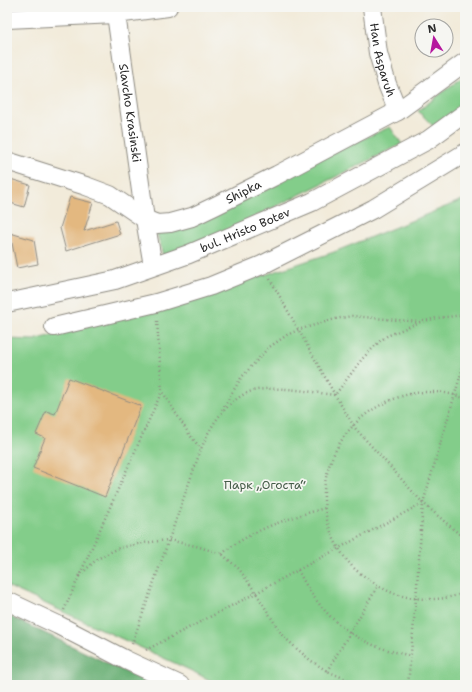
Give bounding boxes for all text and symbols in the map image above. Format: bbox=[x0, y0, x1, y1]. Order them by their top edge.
north arrow bbox=[414, 18, 454, 58]
text: N bbox=[426, 20, 438, 37]
street label: Han Asparuh bbox=[366, 22, 399, 99]
street label: Slavcho Krasinski bbox=[115, 63, 145, 163]
street label: Shipka bbox=[223, 176, 264, 207]
street label: bul. Hristo Botev bbox=[198, 204, 293, 256]
park label: Парк „Огоста“ bbox=[224, 477, 306, 493]

